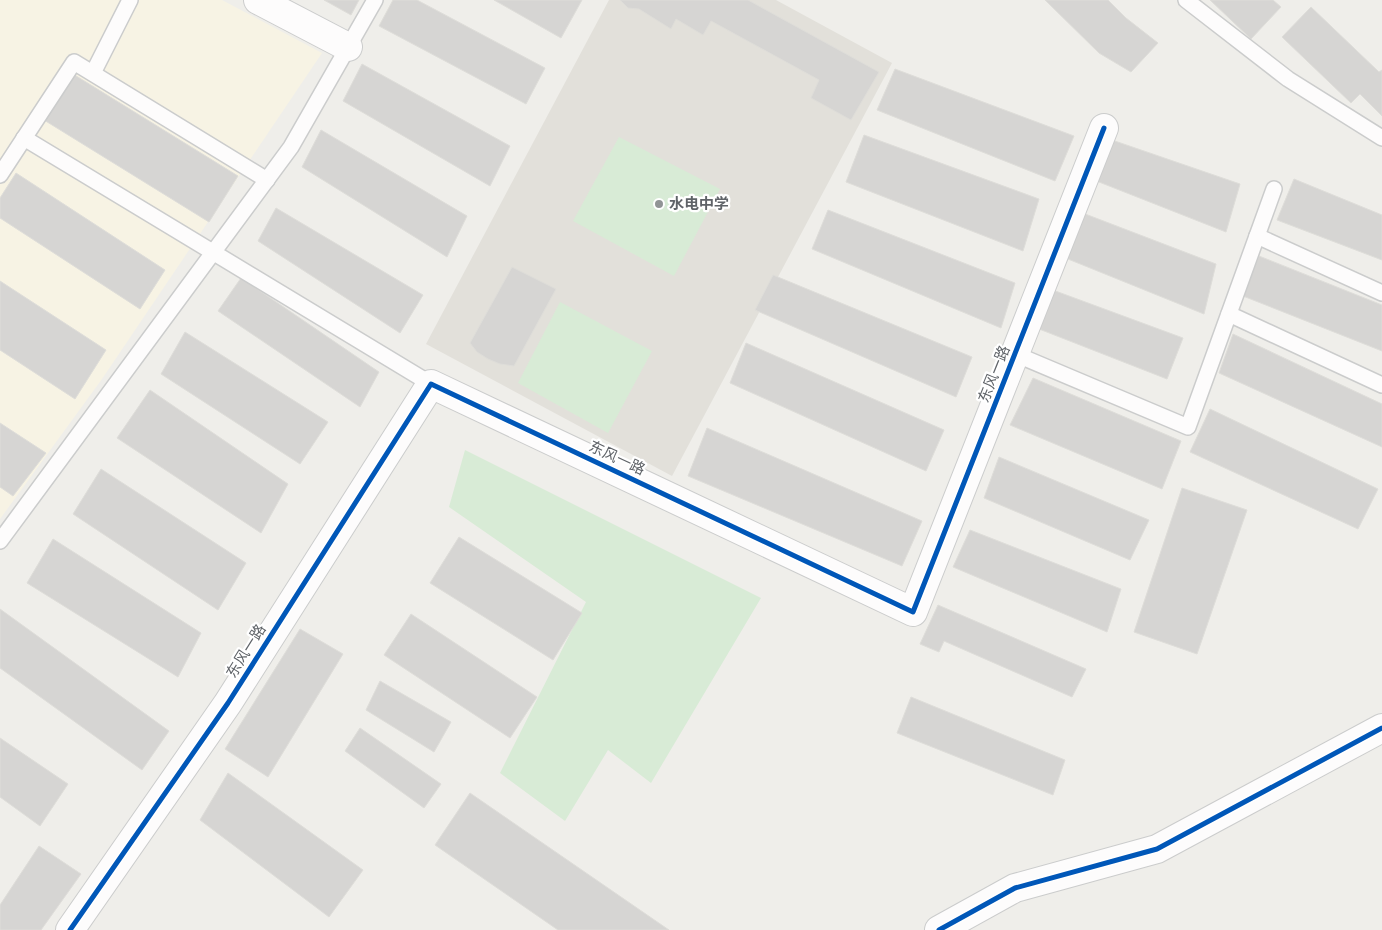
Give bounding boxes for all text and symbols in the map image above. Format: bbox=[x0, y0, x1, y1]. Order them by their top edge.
place label: 水电中学 bbox=[669, 194, 729, 212]
marker: 水电中学 bbox=[653, 198, 665, 210]
street label: 东风一路 bbox=[973, 342, 1013, 405]
street label: 东风一路 bbox=[586, 436, 648, 478]
street label: 东风一路 bbox=[222, 620, 269, 681]

